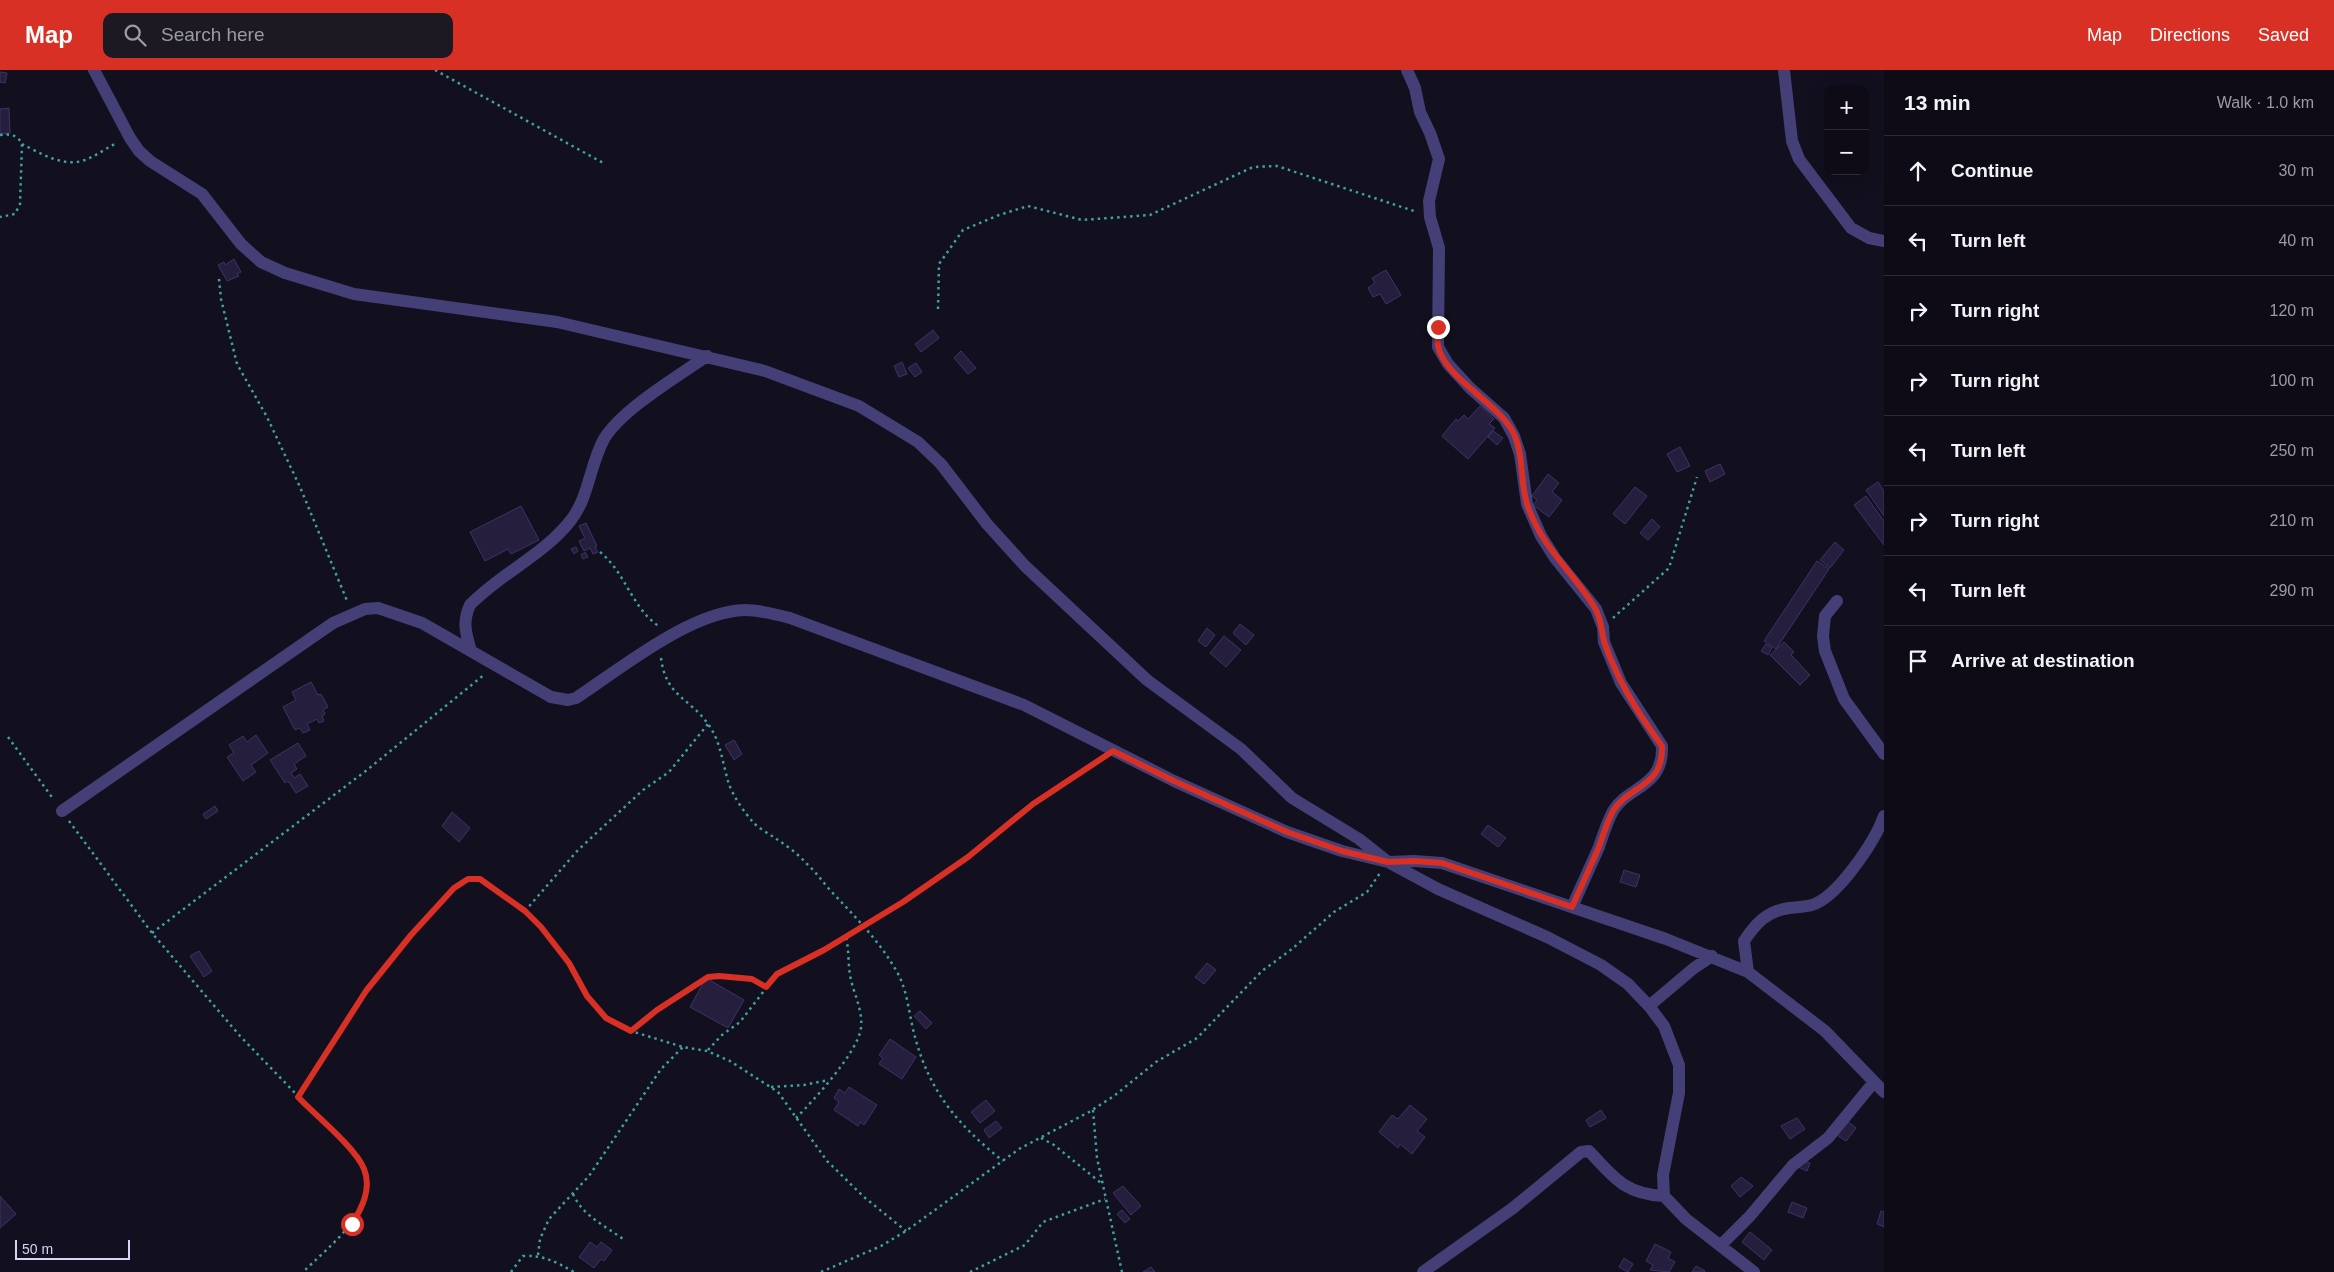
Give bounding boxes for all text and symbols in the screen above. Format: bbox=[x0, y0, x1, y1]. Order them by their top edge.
search box bbox=[103, 13, 453, 58]
text: Map bbox=[25, 21, 73, 48]
icon: search bbox=[121, 21, 149, 49]
text: Search here bbox=[161, 24, 265, 45]
text: Map bbox=[2087, 25, 2122, 45]
text: Directions bbox=[2150, 25, 2230, 45]
text: Saved bbox=[2258, 25, 2309, 45]
map controls bbox=[1824, 85, 1869, 175]
button: + bbox=[1824, 85, 1869, 130]
text: 13 min bbox=[1904, 91, 1971, 114]
text: Walk · 1.0 km bbox=[2217, 94, 2314, 111]
button: − bbox=[1824, 130, 1869, 175]
icon: ahead bbox=[1904, 157, 1932, 185]
text: Continue bbox=[1951, 160, 2033, 181]
text: 30 m bbox=[2278, 162, 2314, 179]
icon: left bbox=[1904, 227, 1932, 255]
text: Turn left bbox=[1951, 230, 2026, 251]
text: 40 m bbox=[2278, 232, 2314, 249]
icon: right bbox=[1904, 297, 1932, 325]
text: Turn right bbox=[1951, 300, 2039, 321]
text: 120 m bbox=[2270, 302, 2314, 319]
route end bbox=[1427, 316, 1450, 339]
icon: right bbox=[1904, 367, 1932, 395]
text: Turn right bbox=[1951, 370, 2039, 391]
text: 100 m bbox=[2270, 372, 2314, 389]
icon: left bbox=[1904, 437, 1932, 465]
text: Turn left bbox=[1951, 440, 2026, 461]
text: 250 m bbox=[2270, 442, 2314, 459]
icon: right bbox=[1904, 507, 1932, 535]
text: Turn right bbox=[1951, 510, 2039, 531]
text: 210 m bbox=[2270, 512, 2314, 529]
icon: left bbox=[1904, 577, 1932, 605]
text: Turn left bbox=[1951, 580, 2026, 601]
text: 290 m bbox=[2270, 582, 2314, 599]
icon: arrive bbox=[1904, 647, 1932, 675]
text: Arrive at destination bbox=[1951, 650, 2135, 671]
route start bbox=[341, 1213, 364, 1236]
scale bar bbox=[15, 1237, 130, 1260]
text: 50 m bbox=[22, 1241, 53, 1257]

